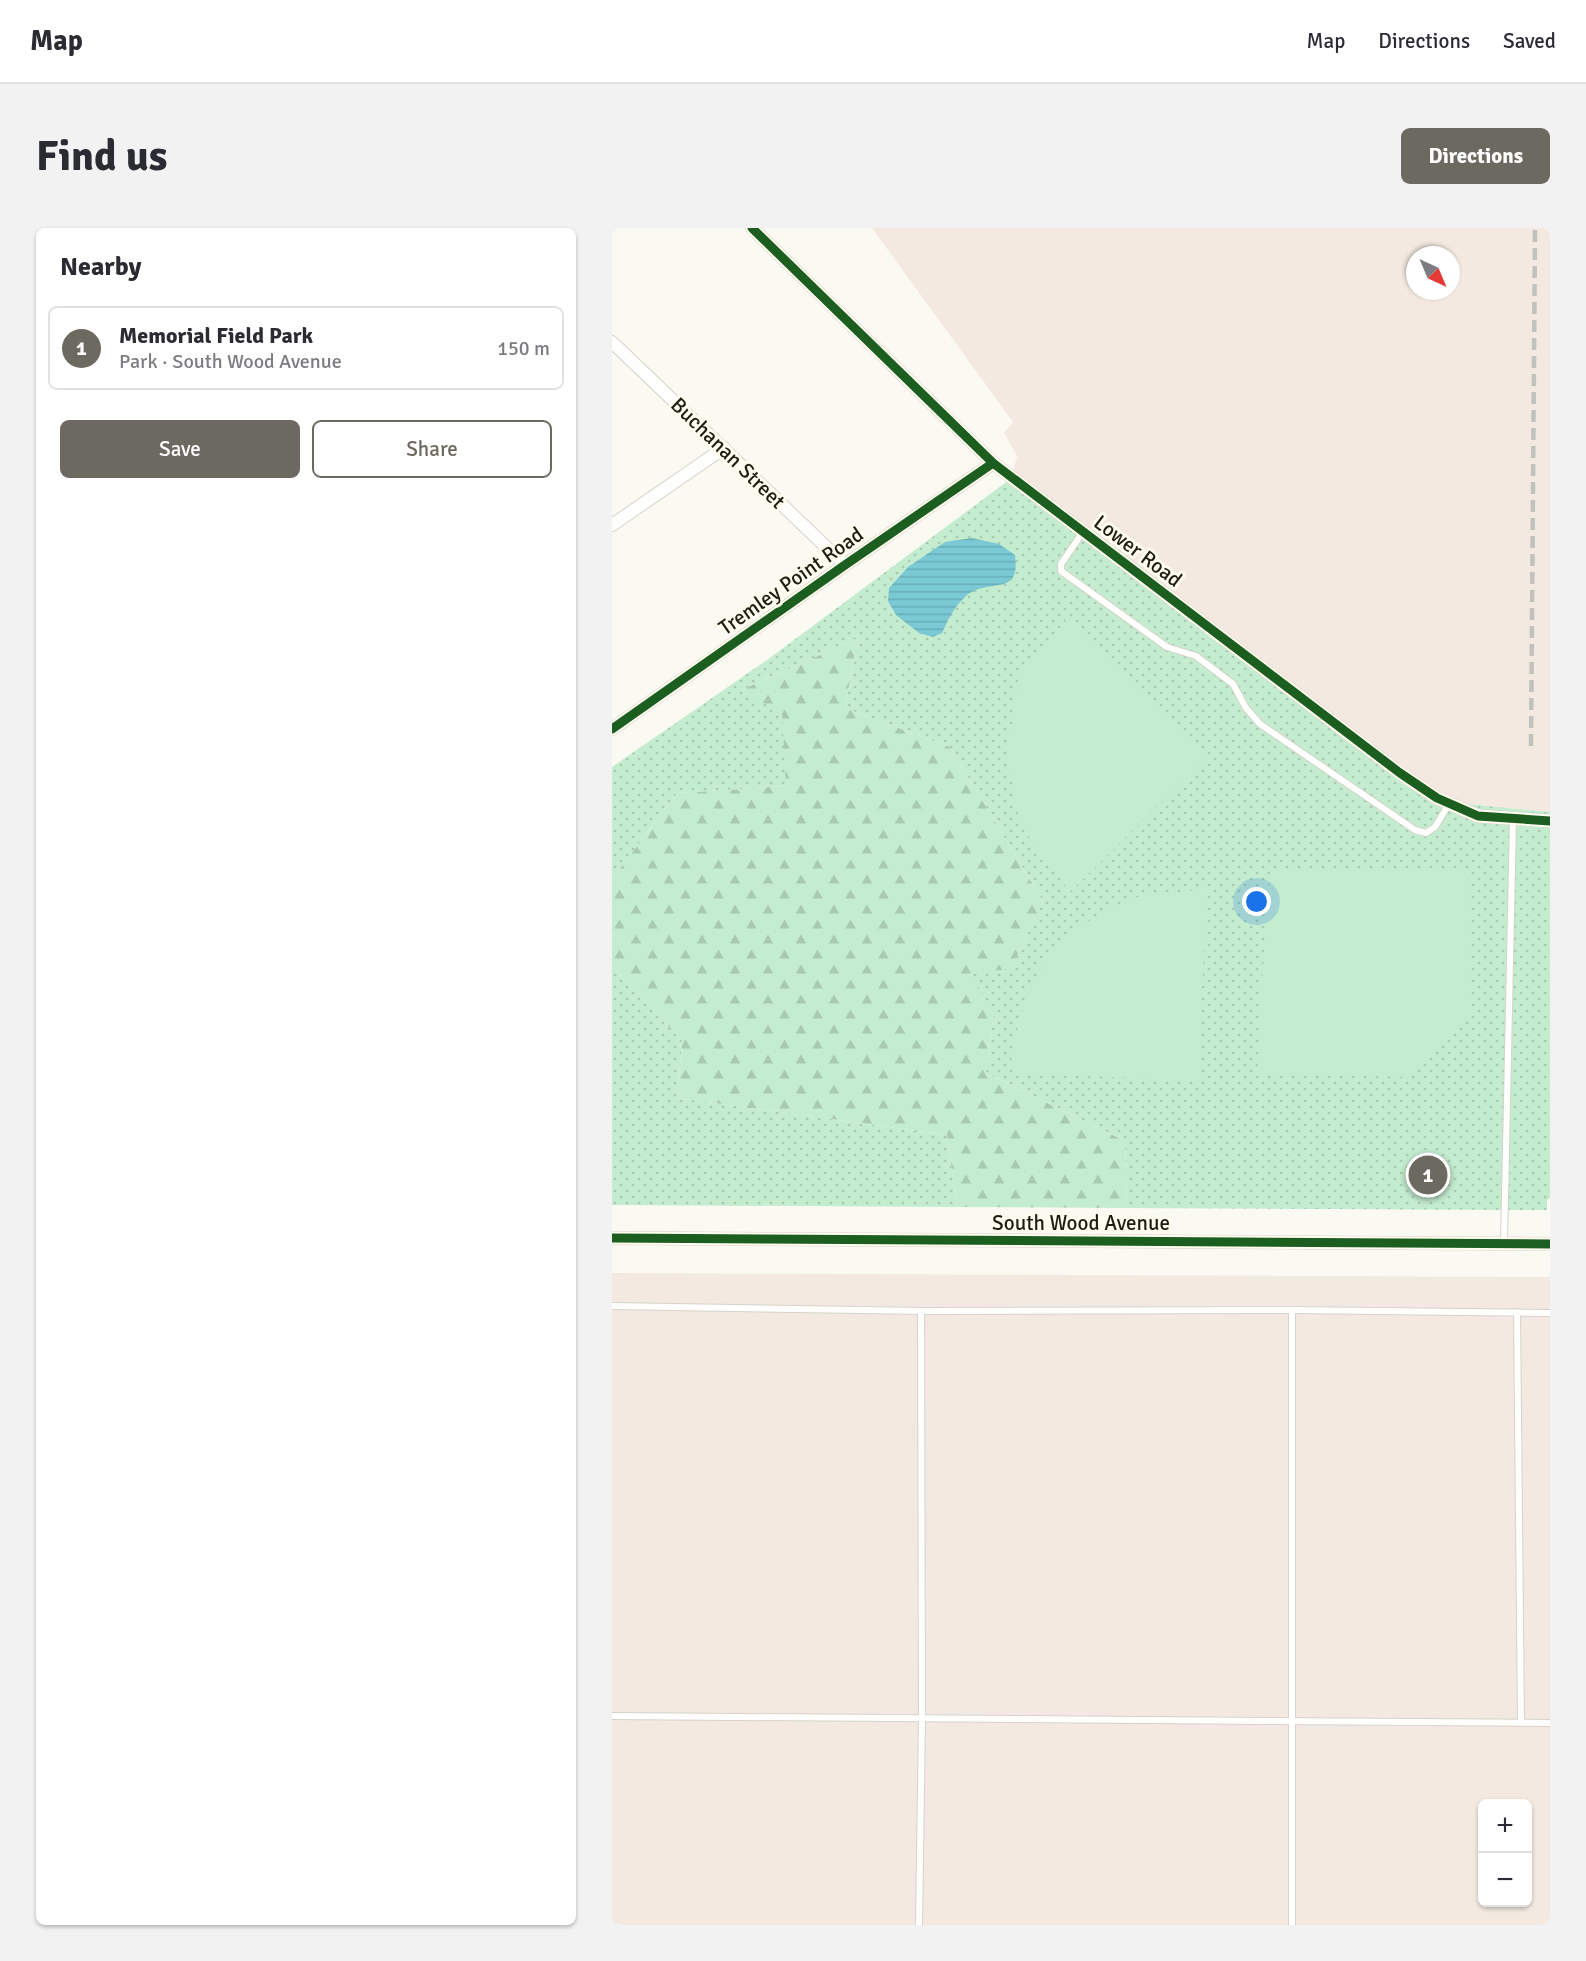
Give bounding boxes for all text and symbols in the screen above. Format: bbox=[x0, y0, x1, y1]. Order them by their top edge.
text: Map bbox=[30, 24, 83, 58]
text: Map bbox=[1307, 28, 1345, 54]
text: Directions bbox=[1378, 28, 1470, 54]
text: Saved bbox=[1503, 28, 1556, 54]
button: Directions bbox=[1401, 128, 1550, 184]
text: Find us bbox=[36, 131, 167, 182]
north arrow bbox=[1406, 246, 1460, 300]
text: Nearby bbox=[60, 251, 141, 283]
text: Memorial Field Park bbox=[119, 322, 313, 349]
text: 1 bbox=[76, 336, 87, 361]
text: 150 m bbox=[497, 336, 550, 361]
text: Park · South Wood Avenue bbox=[119, 349, 342, 374]
street label: Buchanan Street bbox=[665, 392, 791, 514]
button: Save bbox=[60, 420, 300, 478]
button: Share bbox=[312, 420, 552, 478]
street label: Lower Road bbox=[1089, 509, 1187, 593]
street label: Tremley Point Road bbox=[714, 521, 868, 641]
your location bbox=[1242, 887, 1271, 916]
pin: 1 bbox=[1408, 1152, 1448, 1198]
street label: South Wood Avenue bbox=[992, 1210, 1170, 1236]
map controls bbox=[1478, 1799, 1532, 1907]
button: + bbox=[1478, 1799, 1532, 1853]
button: − bbox=[1478, 1853, 1532, 1907]

